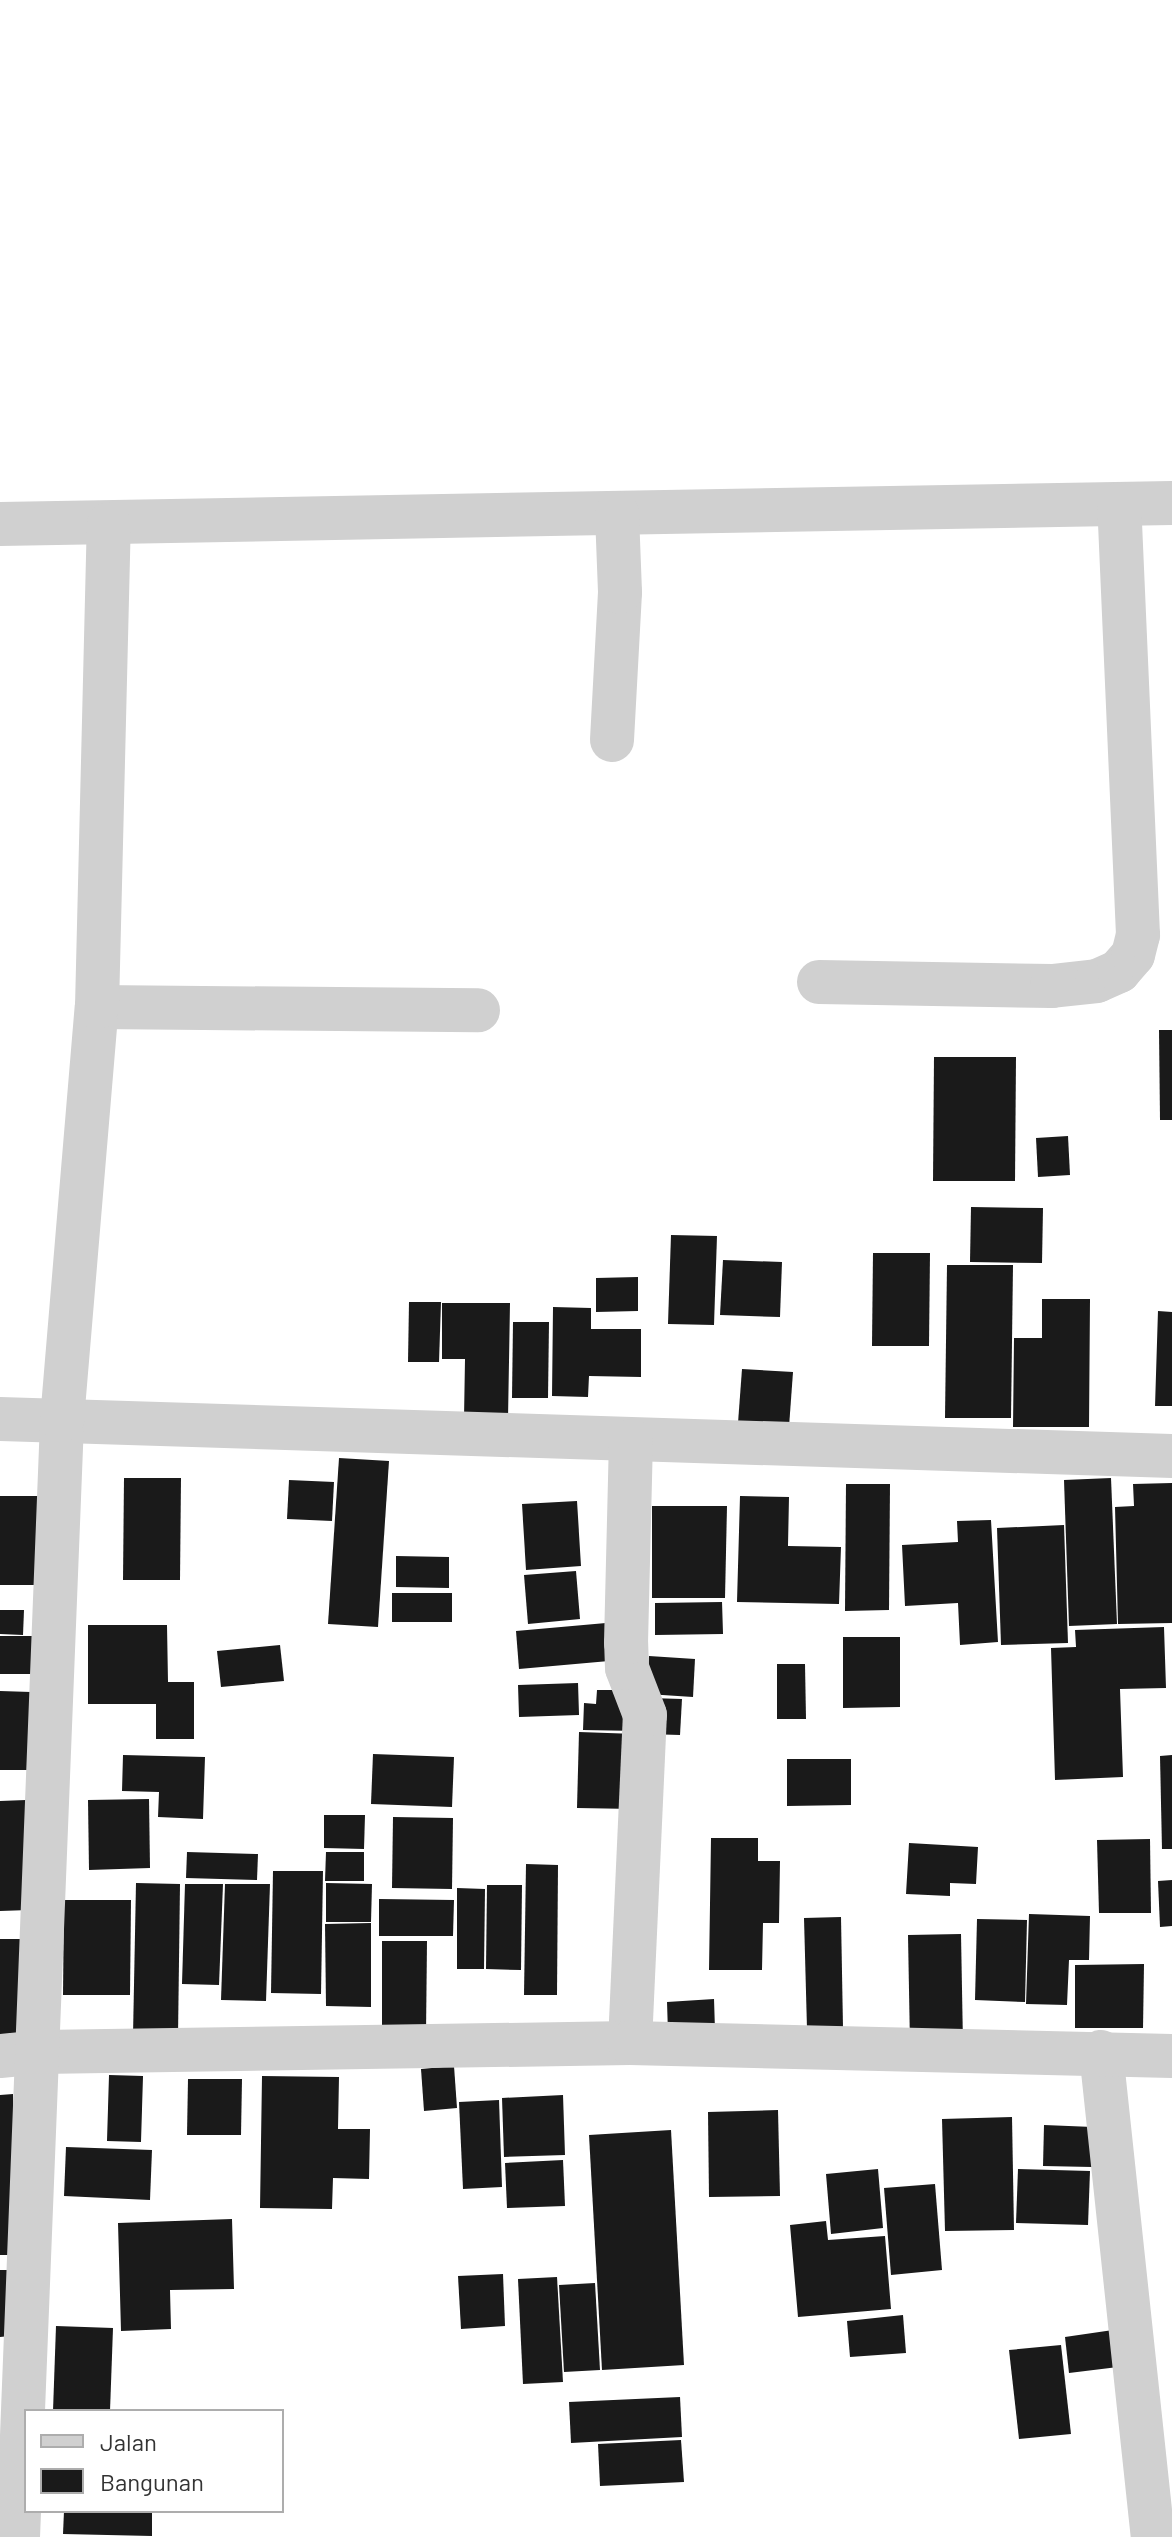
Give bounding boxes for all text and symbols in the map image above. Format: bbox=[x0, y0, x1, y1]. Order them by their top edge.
legend bbox=[24, 2409, 284, 2513]
text: Jalan bbox=[100, 2427, 157, 2456]
text: Bangunan bbox=[100, 2467, 204, 2496]

